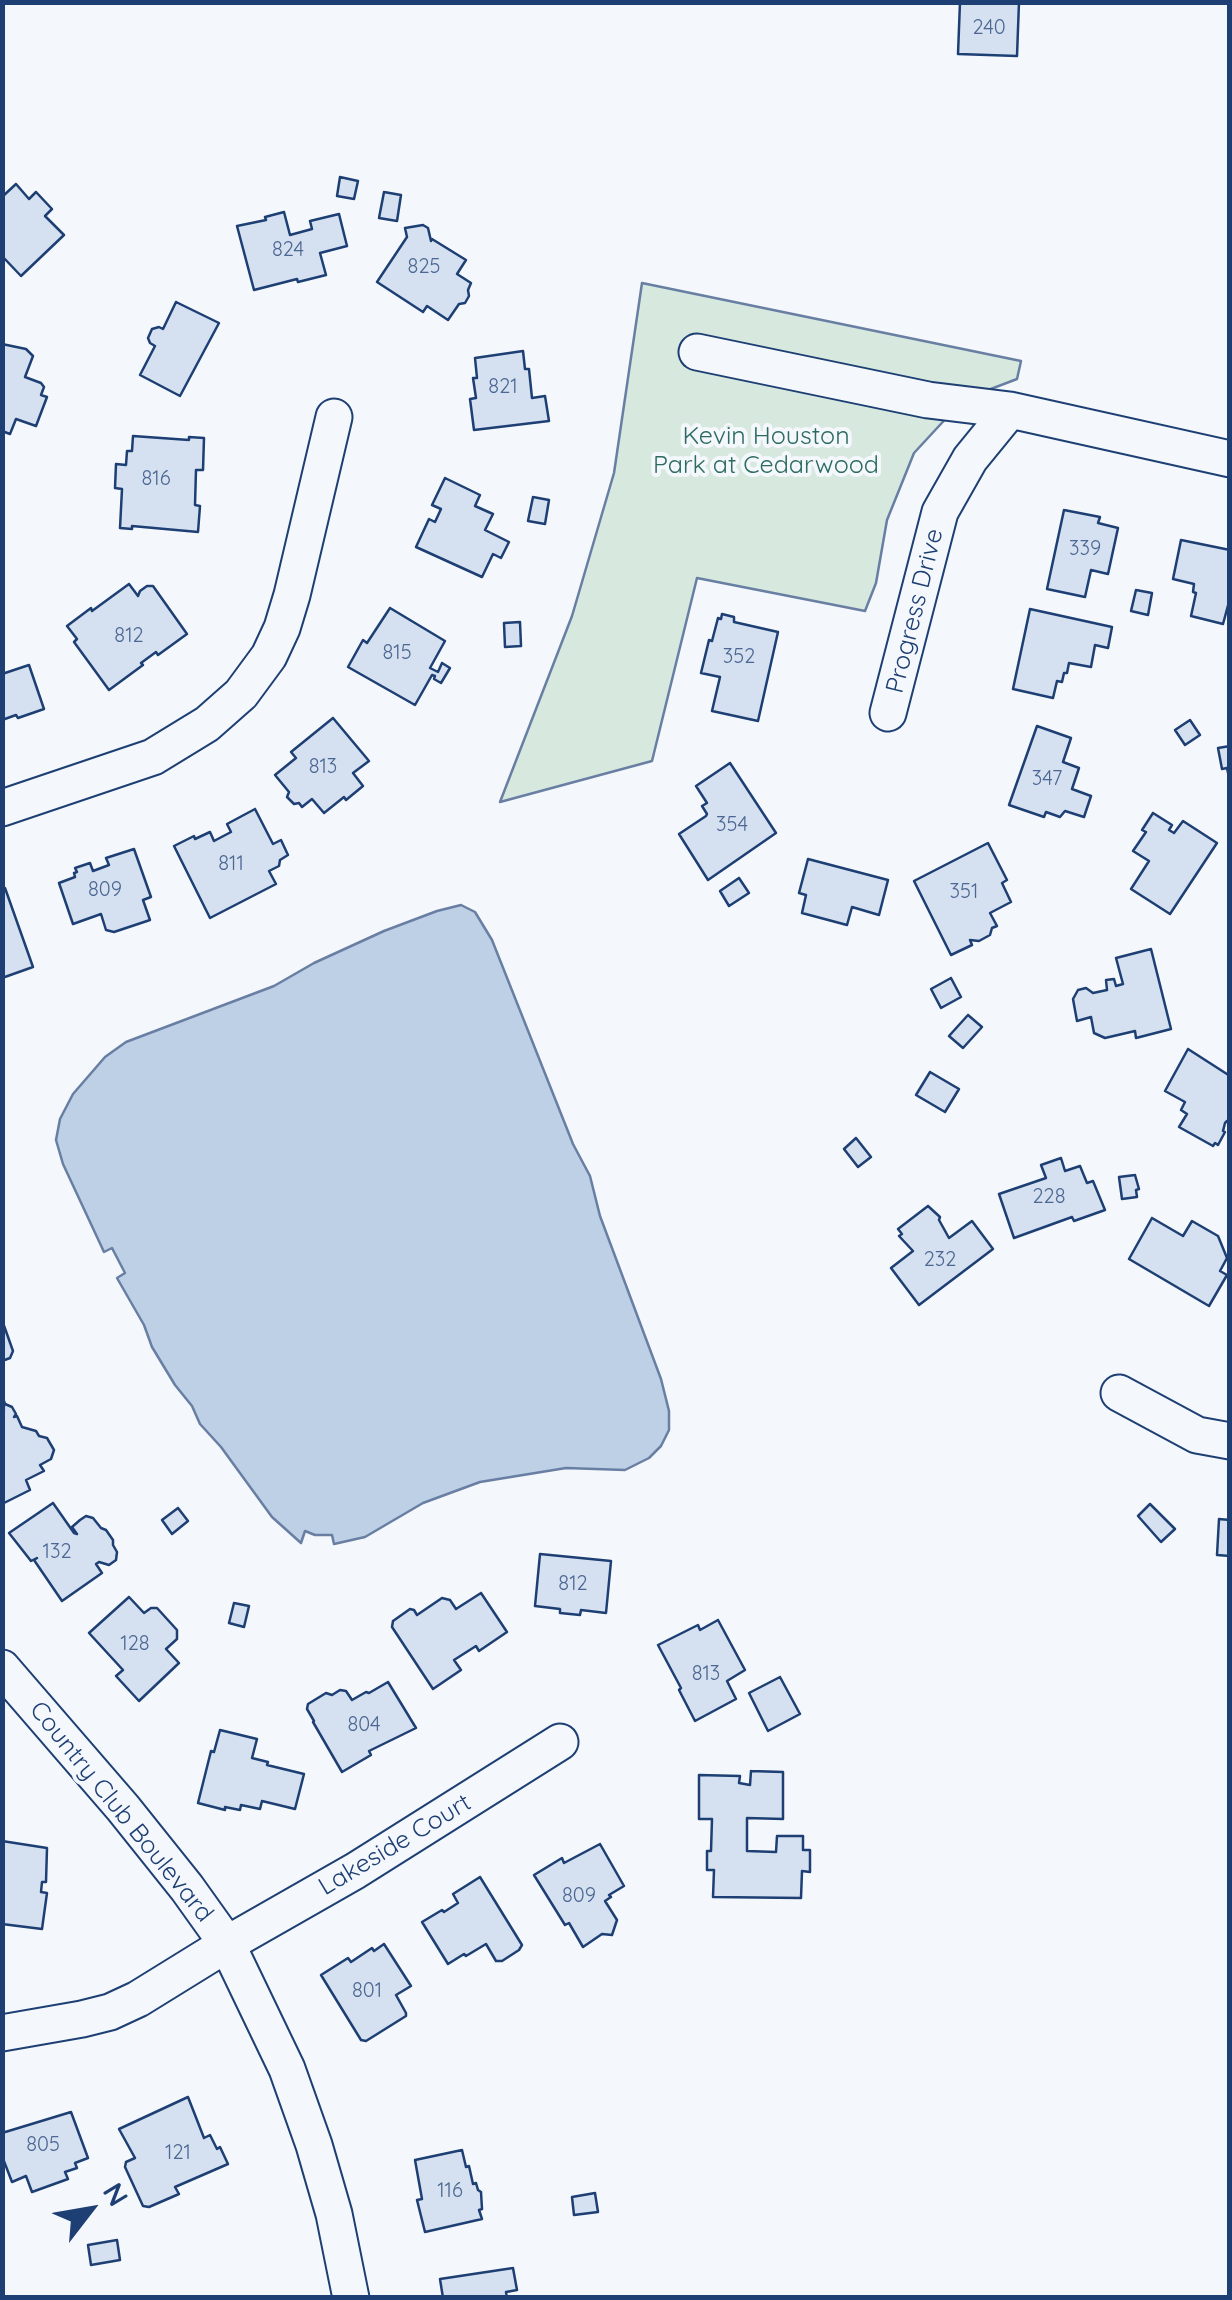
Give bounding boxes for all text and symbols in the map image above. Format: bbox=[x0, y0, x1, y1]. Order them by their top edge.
house number: 240 bbox=[972, 16, 1006, 40]
house number: 824 bbox=[272, 238, 304, 262]
house number: 825 bbox=[408, 255, 440, 279]
house number: 821 bbox=[488, 375, 518, 399]
park label: Kevin Houston Park at Cedarwood bbox=[653, 421, 879, 480]
house number: 816 bbox=[142, 467, 170, 491]
street label: Progress Drive bbox=[880, 526, 950, 696]
house number: 339 bbox=[1069, 537, 1101, 561]
house number: 812 bbox=[114, 624, 144, 648]
house number: 815 bbox=[382, 641, 412, 665]
house number: 352 bbox=[723, 645, 755, 669]
house number: 813 bbox=[309, 755, 337, 779]
house number: 347 bbox=[1032, 767, 1062, 791]
house number: 354 bbox=[716, 813, 748, 837]
house number: 811 bbox=[218, 852, 244, 876]
house number: 809 bbox=[88, 878, 122, 902]
house number: 351 bbox=[950, 880, 978, 904]
house number: 228 bbox=[1033, 1185, 1065, 1209]
house number: 232 bbox=[924, 1248, 956, 1272]
house number: 132 bbox=[43, 1540, 71, 1564]
house number: 812 bbox=[558, 1572, 588, 1596]
house number: 128 bbox=[120, 1632, 150, 1656]
house number: 813 bbox=[692, 1662, 720, 1686]
street label: Country Club Boulevard bbox=[23, 1696, 219, 1928]
house number: 804 bbox=[347, 1713, 381, 1737]
street label: Lakeside Court bbox=[313, 1788, 477, 1902]
house number: 809 bbox=[562, 1884, 596, 1908]
house number: 801 bbox=[352, 1979, 382, 2003]
house number: 805 bbox=[26, 2133, 60, 2157]
house number: 121 bbox=[165, 2141, 191, 2165]
north arrow bbox=[40, 2160, 140, 2260]
text: N bbox=[96, 2176, 136, 2212]
house number: 116 bbox=[437, 2179, 463, 2203]

